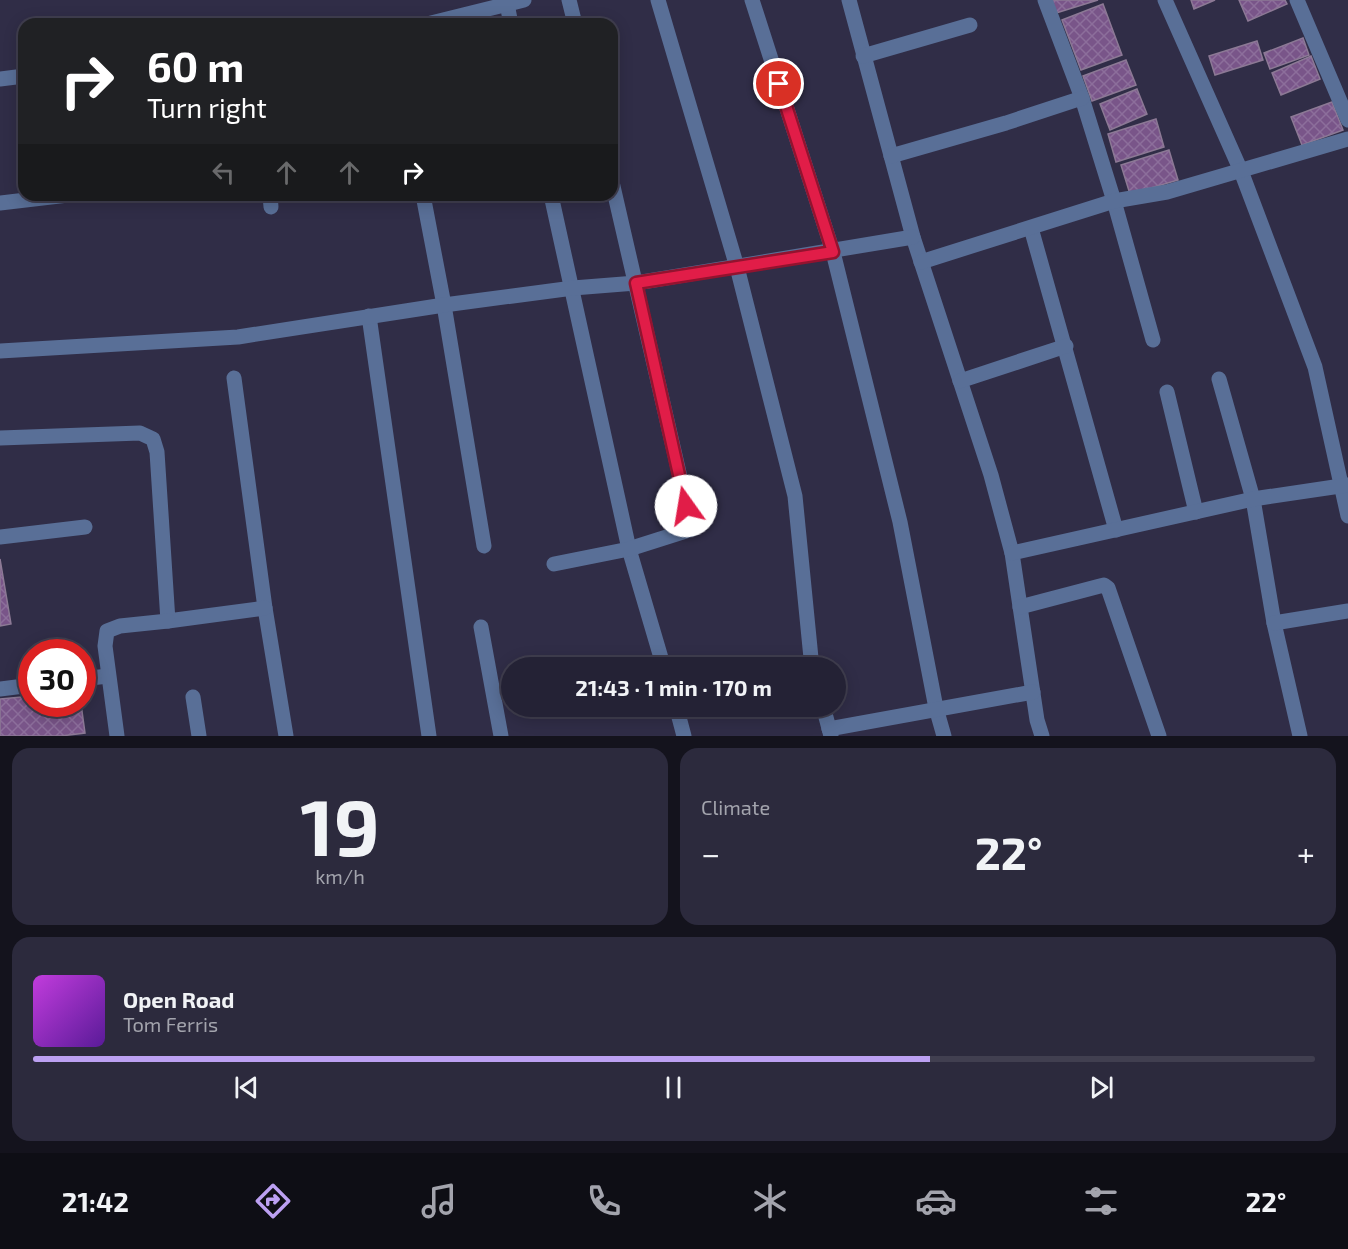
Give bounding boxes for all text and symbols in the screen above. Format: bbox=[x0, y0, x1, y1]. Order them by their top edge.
text: 60 m bbox=[147, 40, 244, 90]
icon: right bbox=[48, 42, 126, 120]
pin bbox=[753, 58, 804, 109]
icon: arrive bbox=[762, 67, 795, 100]
text: Turn right bbox=[147, 91, 267, 123]
icon: left bbox=[207, 156, 240, 189]
icon: ahead bbox=[270, 156, 303, 189]
icon: ahead bbox=[333, 156, 366, 189]
icon: right bbox=[396, 156, 429, 189]
position arrow bbox=[654, 474, 718, 538]
speed limit sign: 30 bbox=[18, 639, 96, 717]
text: 21:43 · 1 min · 170 m bbox=[575, 674, 772, 700]
text: 19 bbox=[300, 778, 380, 872]
text: Climate bbox=[701, 795, 770, 819]
text: 22° bbox=[975, 825, 1042, 879]
text: − bbox=[701, 833, 720, 873]
text: + bbox=[1297, 833, 1315, 873]
text: km/h bbox=[315, 864, 365, 888]
text: Open Road bbox=[123, 986, 235, 1012]
text: Tom Ferris bbox=[123, 1012, 218, 1036]
icon: previous bbox=[230, 1071, 263, 1104]
icon: pause bbox=[657, 1071, 690, 1104]
icon: next bbox=[1085, 1071, 1118, 1104]
icon: directions bbox=[252, 1180, 294, 1222]
icon: music bbox=[418, 1180, 460, 1222]
icon: phone bbox=[583, 1180, 625, 1222]
icon: climate bbox=[749, 1180, 791, 1222]
icon: car bbox=[915, 1180, 957, 1222]
icon: filters bbox=[1080, 1180, 1122, 1222]
text: 21:42 bbox=[62, 1185, 129, 1217]
text: 22° bbox=[1246, 1185, 1286, 1217]

